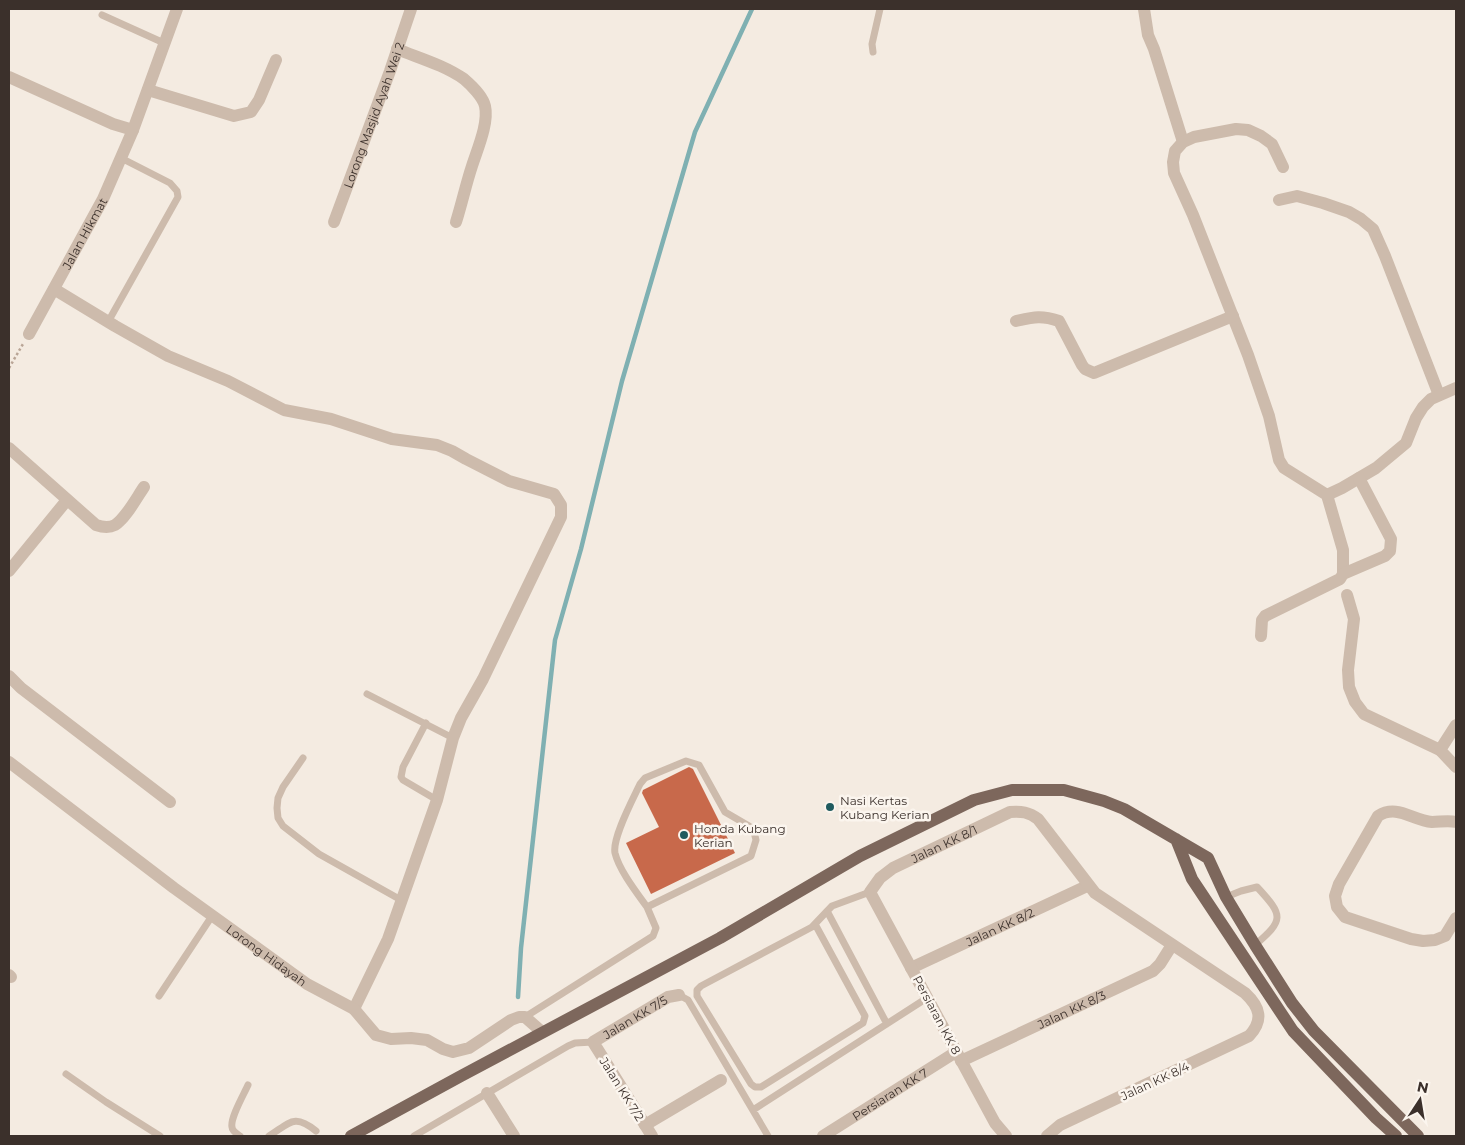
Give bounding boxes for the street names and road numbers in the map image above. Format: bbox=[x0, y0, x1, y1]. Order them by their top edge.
street label: Lorong Masjid Ayah Wei 2 bbox=[340, 40, 407, 190]
street label: Jalan Hikmat bbox=[58, 195, 110, 273]
street label: Jalan KK 8/1 bbox=[908, 821, 980, 866]
street label: Jalan KK 8/2 bbox=[962, 904, 1036, 949]
street label: Lorong Hidayah bbox=[224, 921, 310, 989]
street label: Persiaran KK 8 bbox=[910, 973, 964, 1057]
street label: Jalan KK 8/3 bbox=[1034, 987, 1108, 1032]
street label: Jalan KK 7/5 bbox=[599, 992, 670, 1042]
street label: Jalan KK 7/2 bbox=[596, 1054, 648, 1124]
street label: Jalan KK 8/4 bbox=[1118, 1059, 1192, 1104]
street label: Persiaran KK 7 bbox=[849, 1064, 930, 1123]

